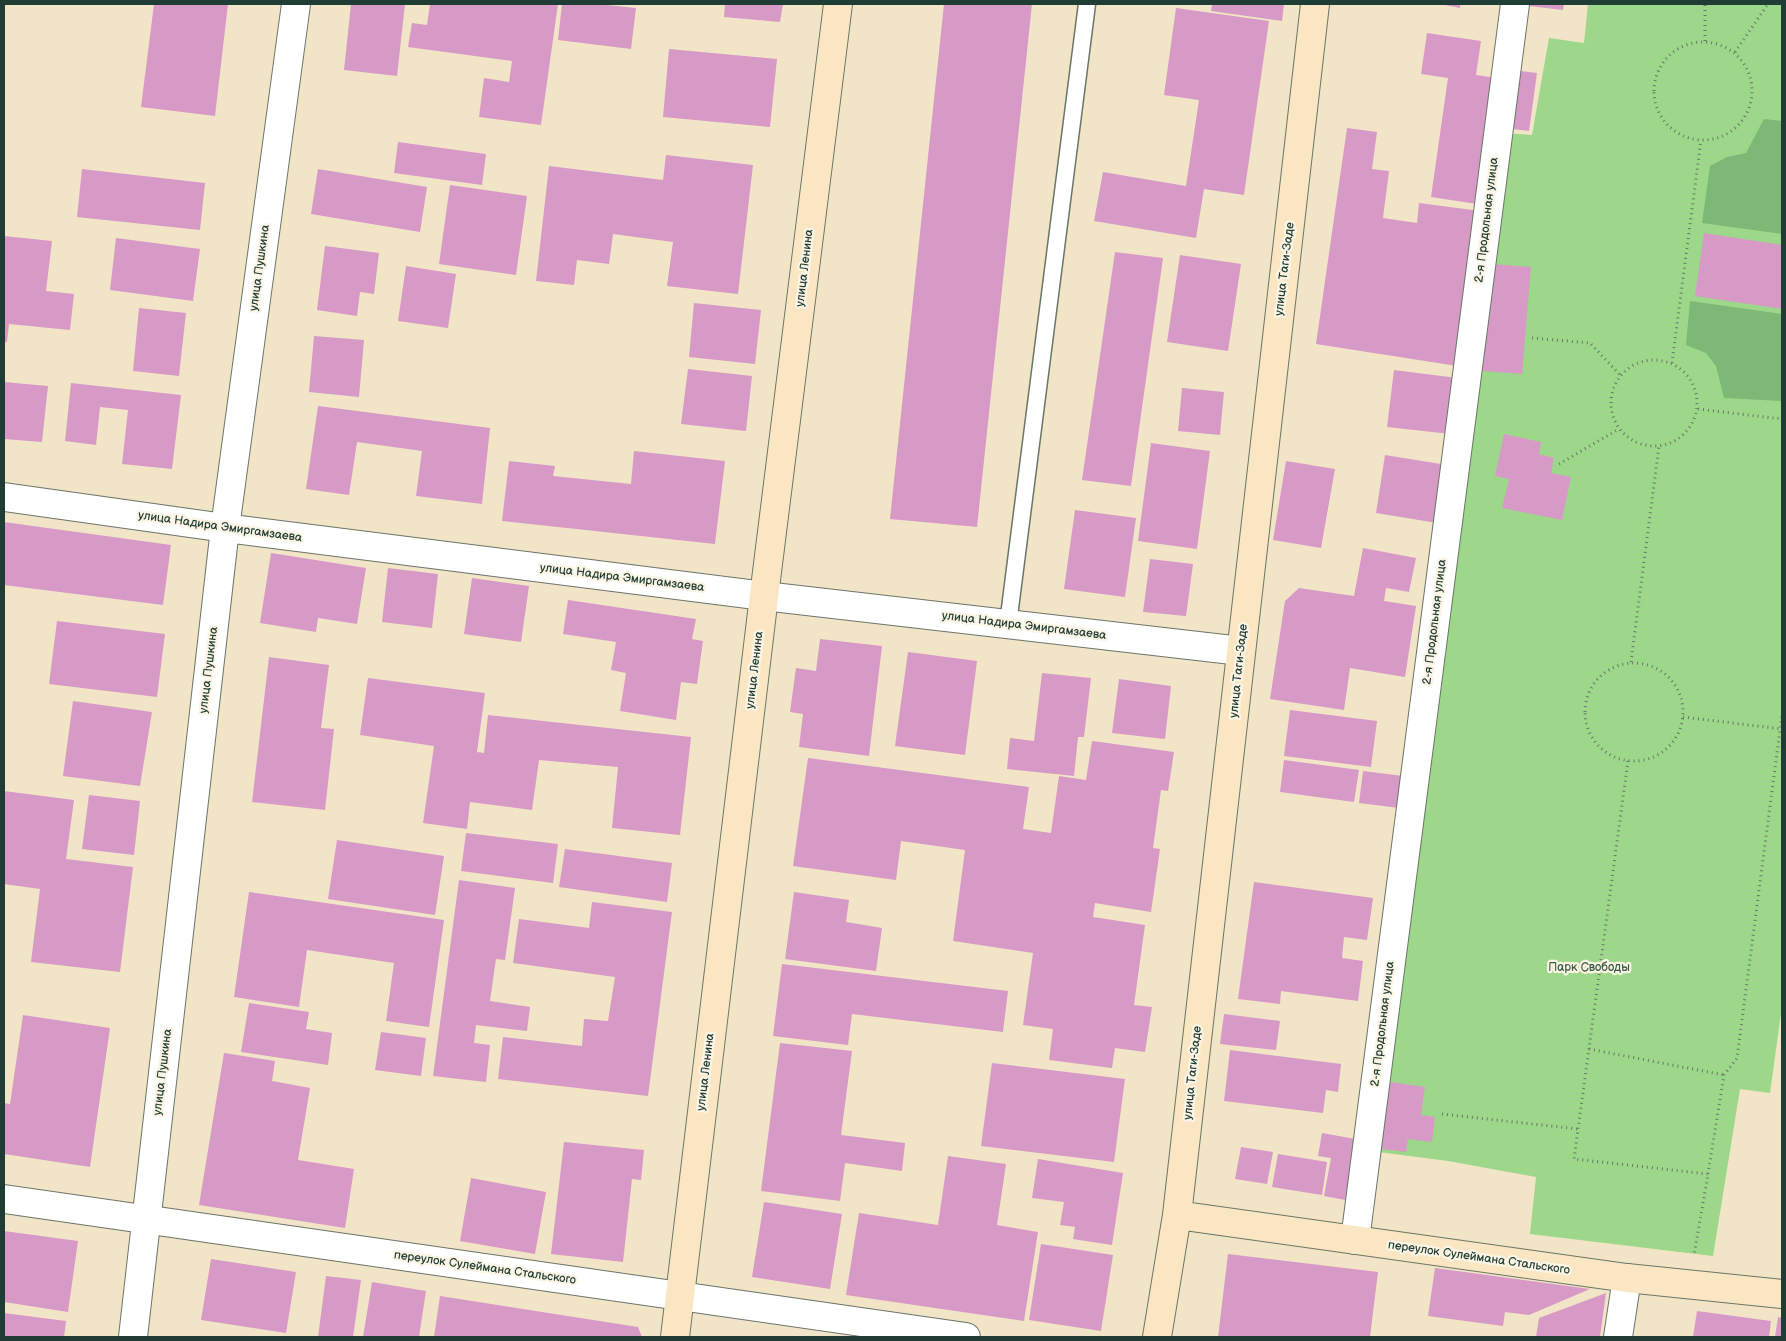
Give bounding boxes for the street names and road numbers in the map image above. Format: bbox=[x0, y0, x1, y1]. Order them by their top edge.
street label: 2-я Продольная улица bbox=[1472, 156, 1502, 284]
street label: улица Таги-Заде bbox=[1272, 221, 1298, 317]
street label: улица Пушкина bbox=[247, 224, 273, 312]
street label: улица Ленина bbox=[793, 228, 817, 308]
street label: улица Надира Эмиргамзаева bbox=[137, 508, 303, 546]
street label: 2-я Продольная улица bbox=[1420, 558, 1450, 686]
street label: улица Надира Эмиргамзаева bbox=[539, 561, 705, 595]
street label: улица Надира Эмиргамзаева bbox=[941, 609, 1107, 643]
street label: улица Таги-Заде bbox=[1227, 623, 1251, 719]
street label: улица Пушкина bbox=[197, 626, 221, 714]
street label: улица Ленина bbox=[743, 630, 767, 710]
street label: 2-я Продольная улица bbox=[1368, 960, 1398, 1088]
street label: улица Таги-Заде bbox=[1181, 1025, 1205, 1121]
street label: улица Пушкина bbox=[151, 1028, 175, 1116]
street label: улица Ленина bbox=[694, 1032, 718, 1112]
street label: переулок Сулеймана Стальского bbox=[1387, 1238, 1571, 1278]
street label: переулок Сулеймана Стальского bbox=[393, 1248, 577, 1288]

